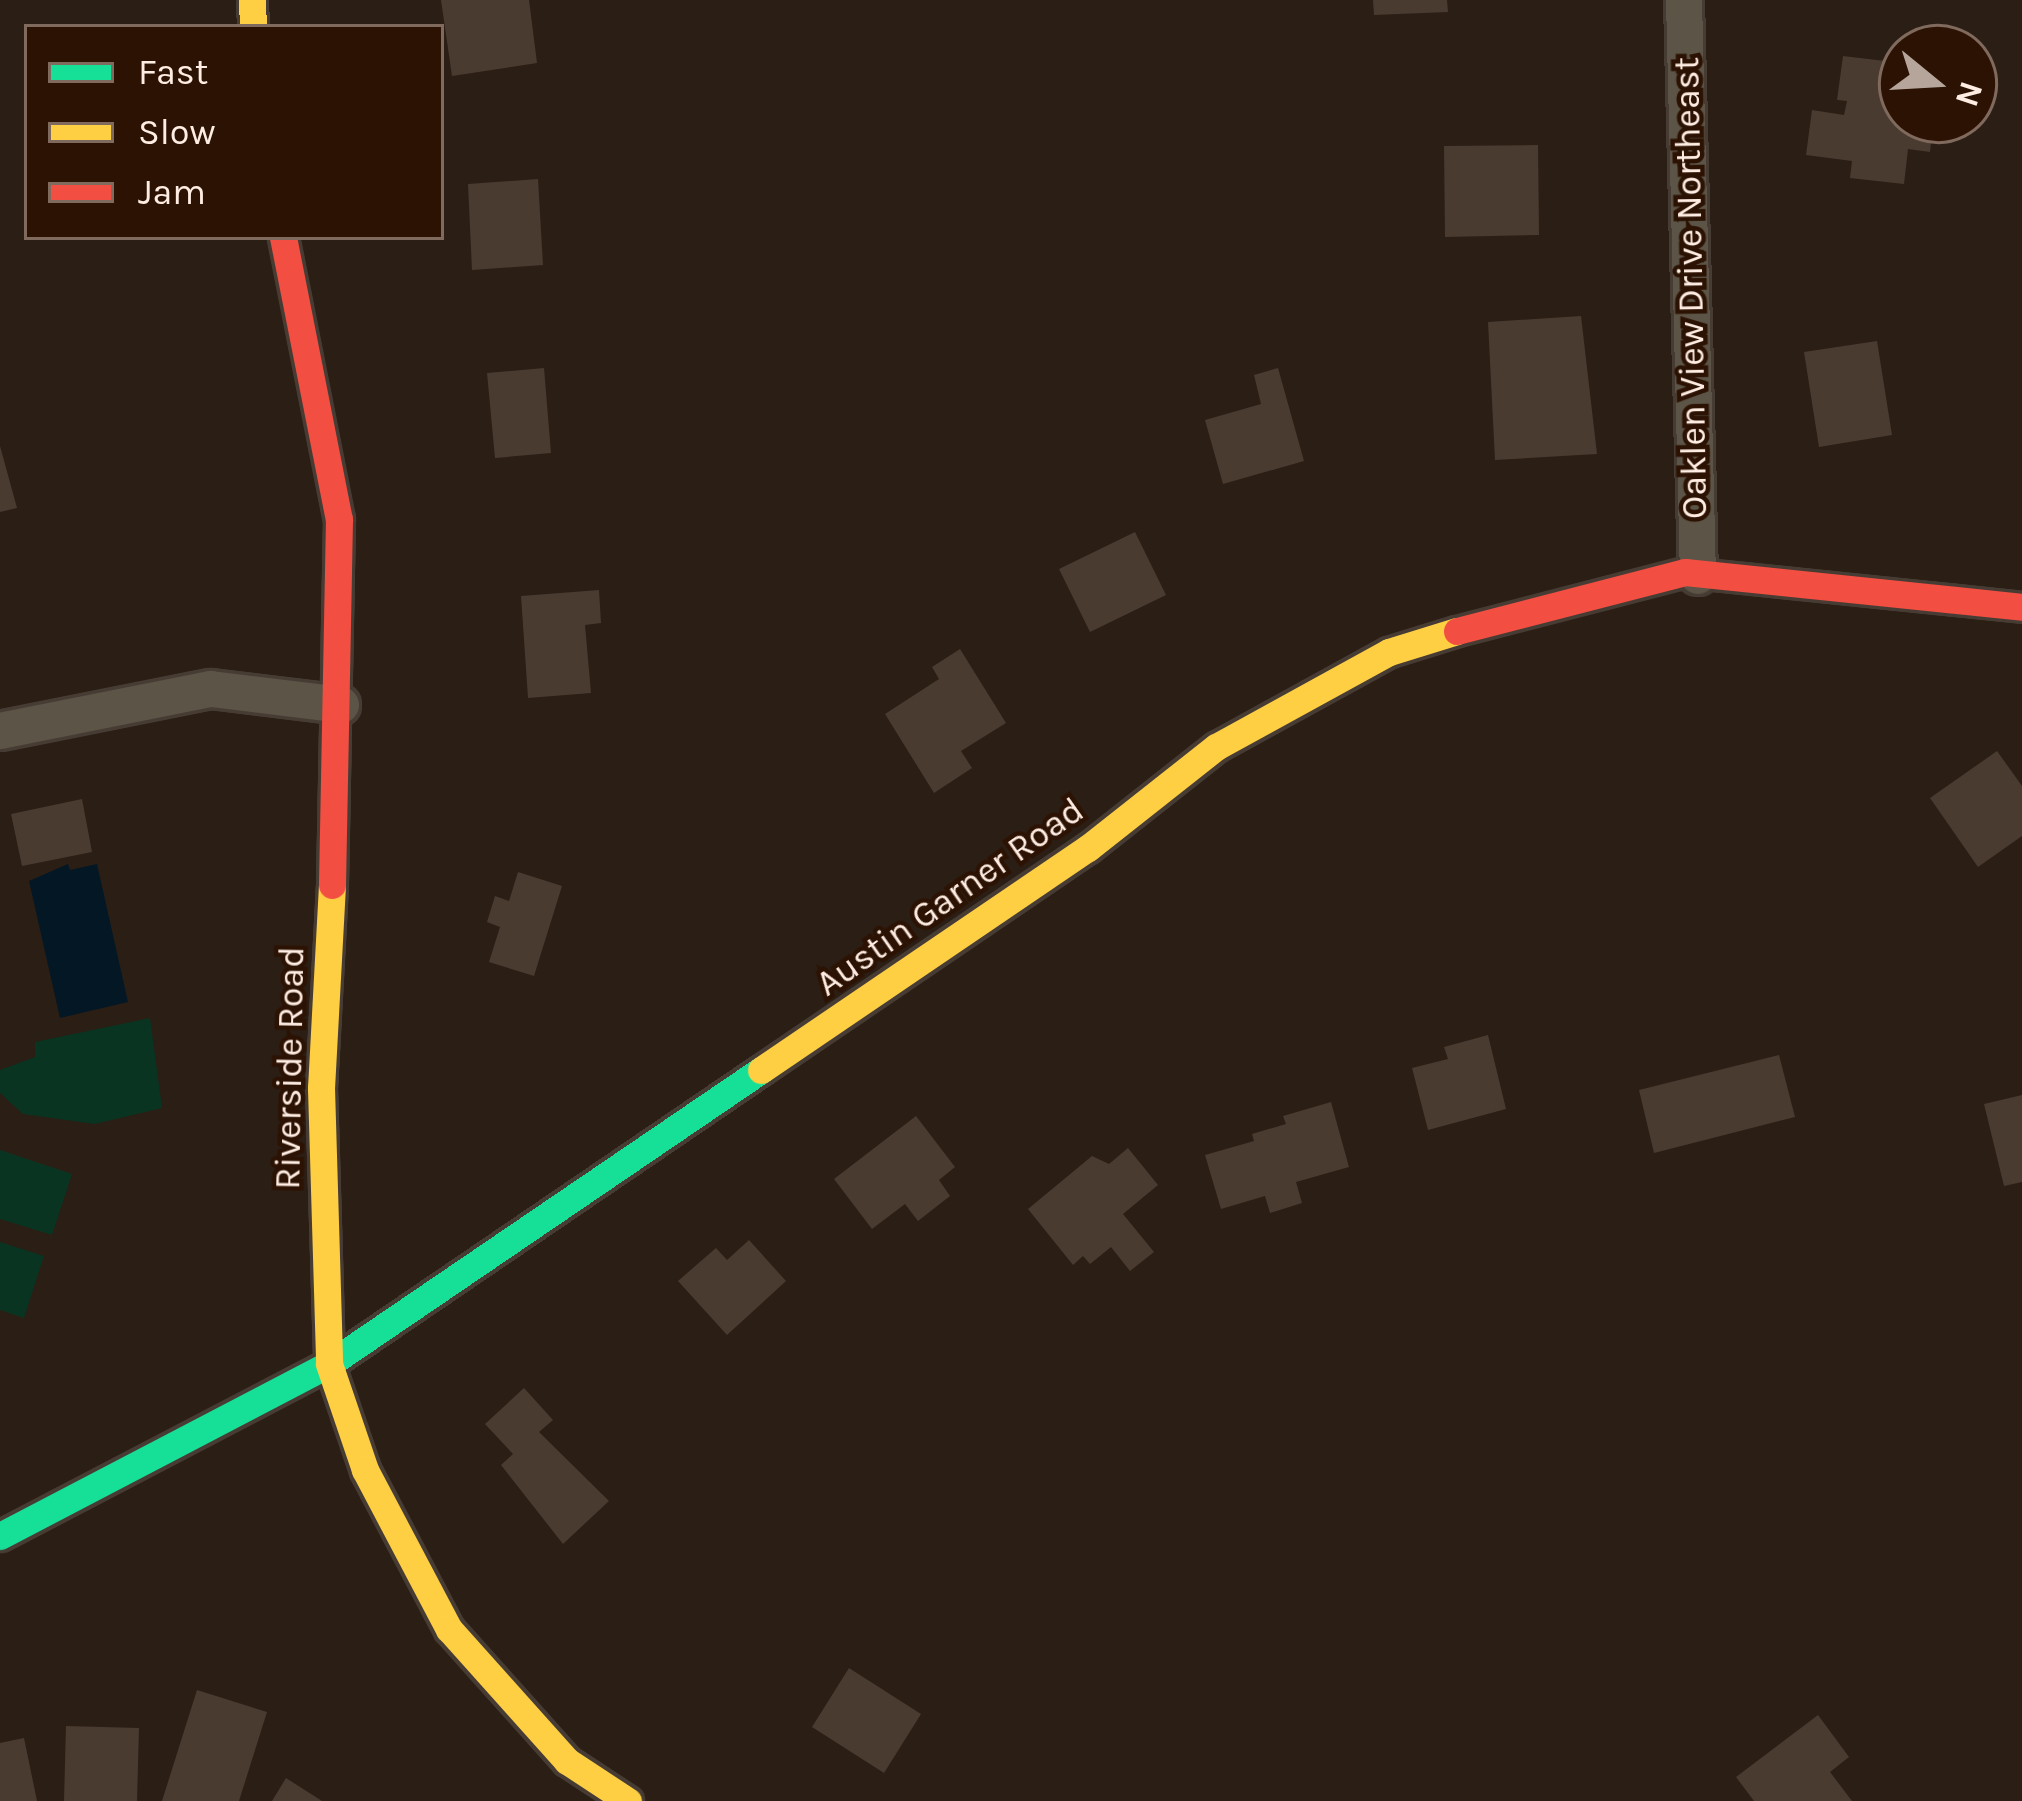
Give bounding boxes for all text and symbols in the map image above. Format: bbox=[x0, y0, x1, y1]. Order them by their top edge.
legend bbox=[24, 24, 444, 240]
north arrow bbox=[1878, 24, 1998, 144]
text: Fast bbox=[138, 51, 208, 93]
street label: Oaklen View Drive Northeast bbox=[1665, 57, 1717, 519]
text: N bbox=[1948, 77, 1991, 111]
text: Slow bbox=[138, 111, 216, 153]
text: Jam bbox=[138, 171, 206, 213]
street label: Austin Garner Road bbox=[808, 789, 1092, 1005]
street label: Riverside Road bbox=[266, 946, 314, 1190]

